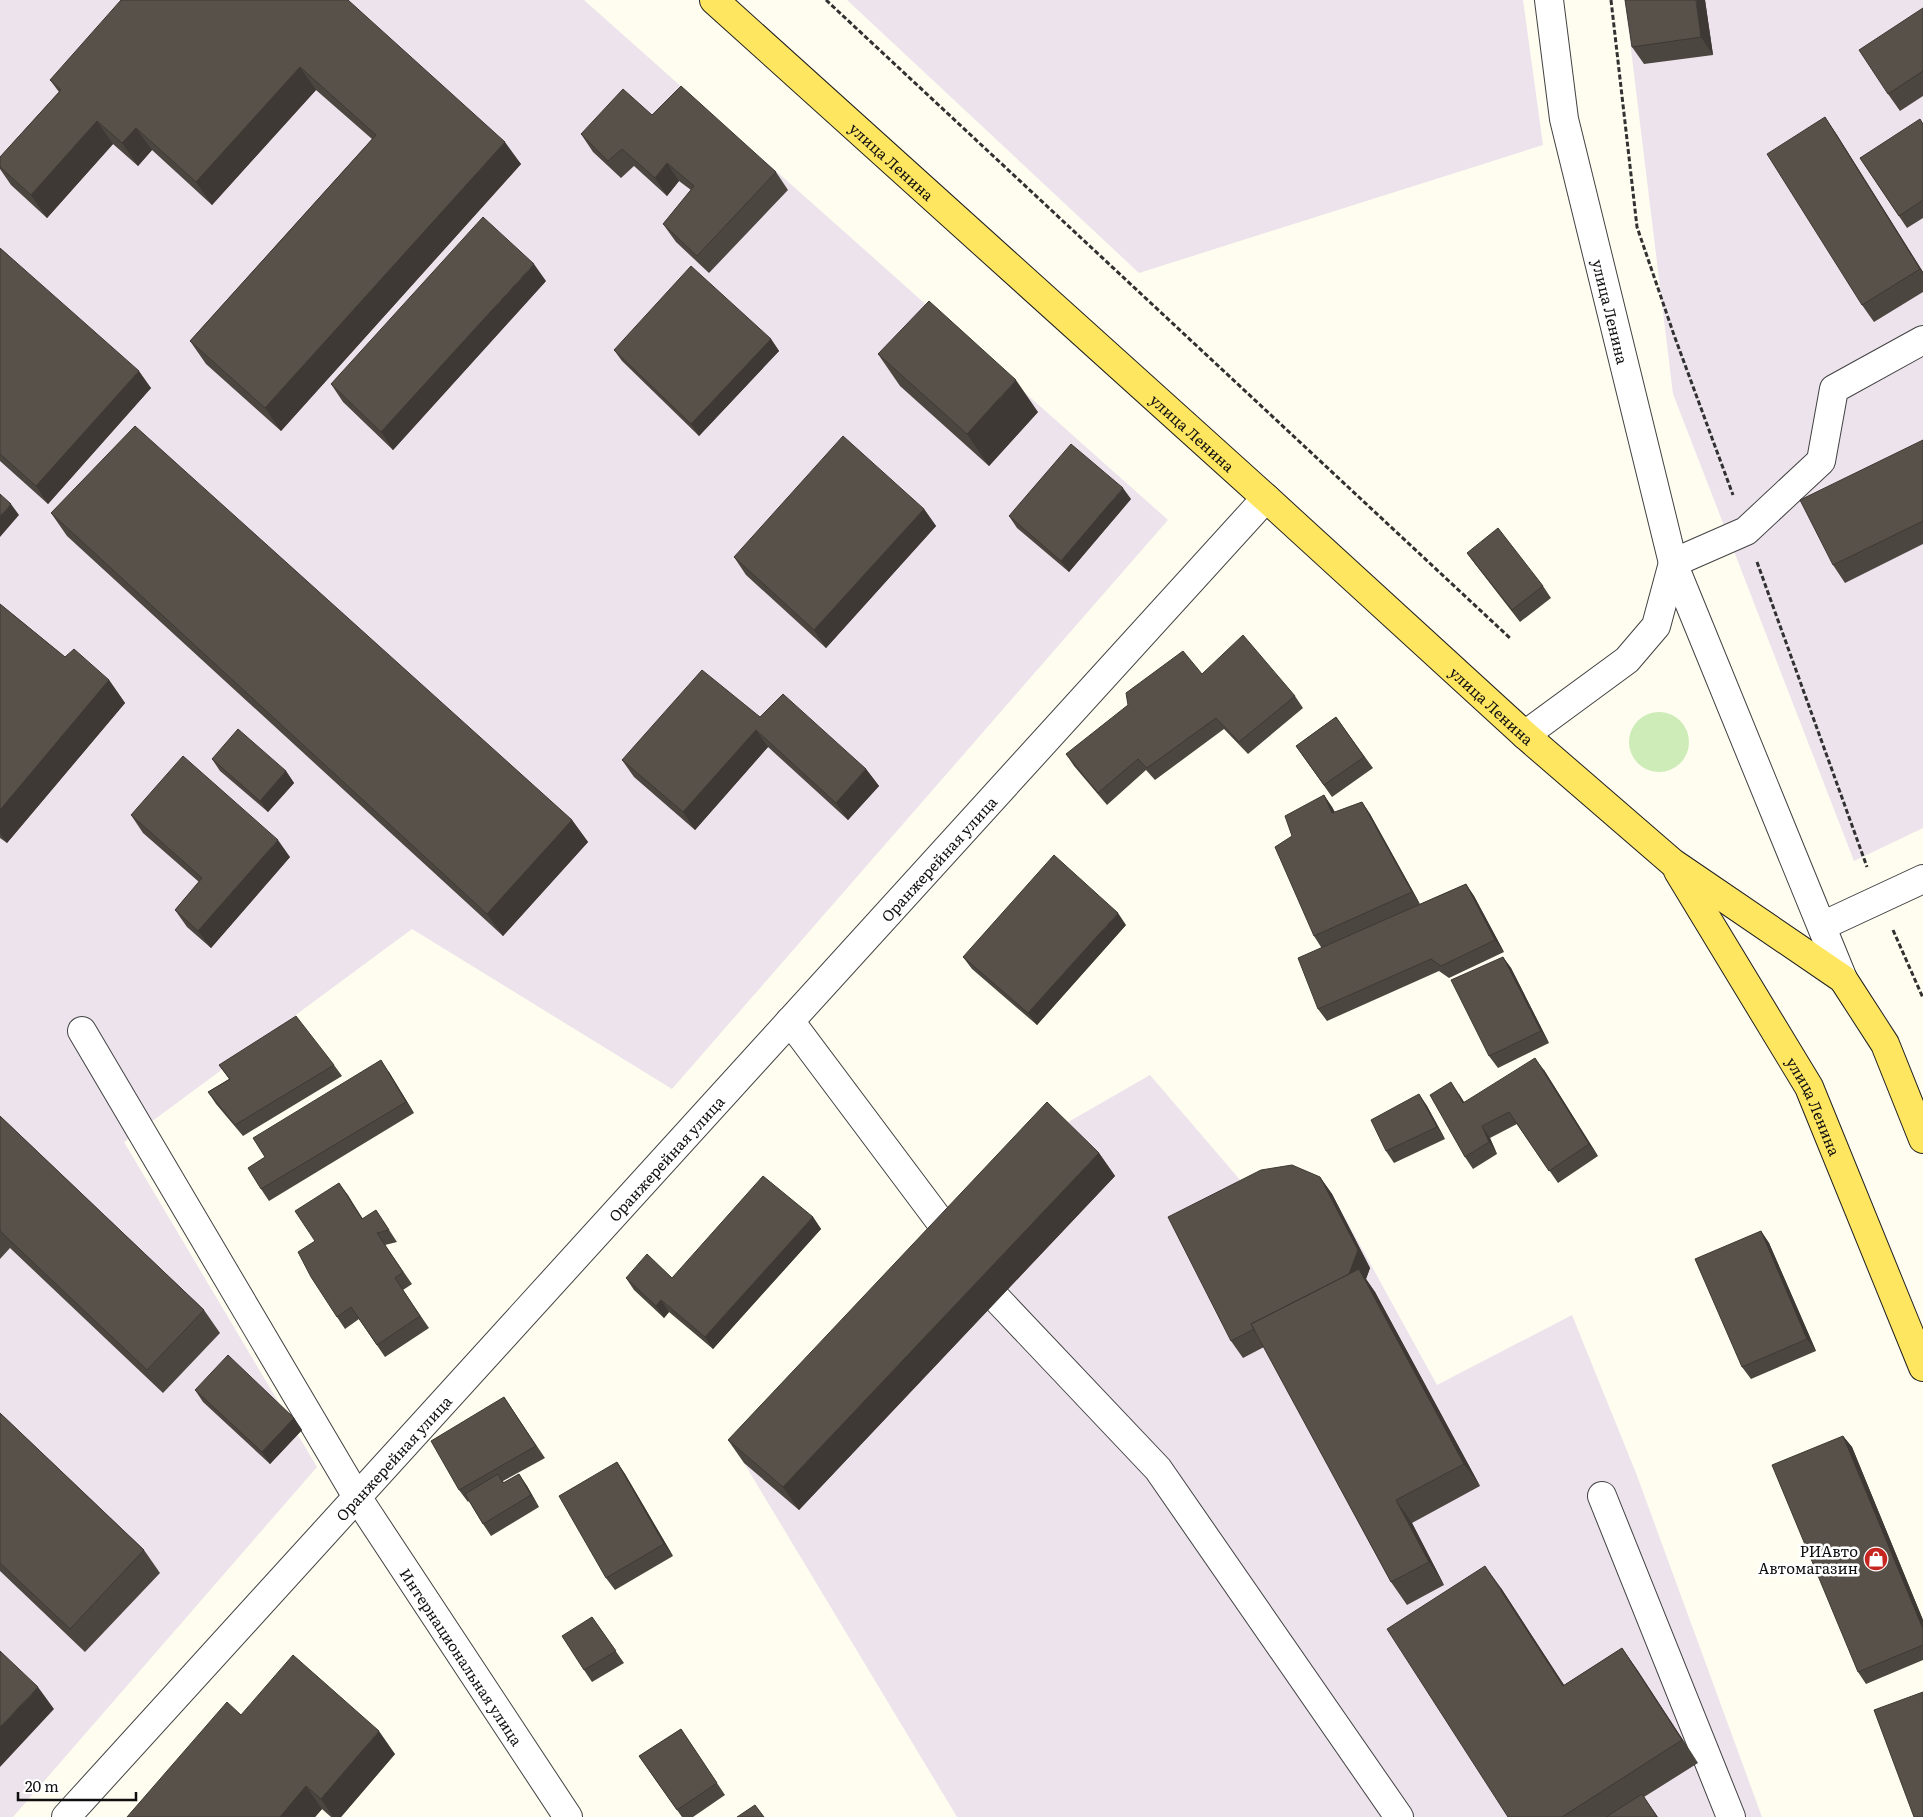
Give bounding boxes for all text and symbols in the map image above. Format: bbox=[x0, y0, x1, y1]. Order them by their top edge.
street label: улица Ленина bbox=[845, 116, 940, 206]
street label: улица Ленина bbox=[1587, 257, 1635, 367]
street label: улица Ленина bbox=[1145, 388, 1241, 477]
street label: улица Ленина bbox=[1445, 660, 1540, 750]
street label: Оранжерейная улица bbox=[875, 790, 1002, 926]
street label: улица Ленина bbox=[1781, 1052, 1847, 1160]
street label: Оранжерейная улица bbox=[602, 1089, 730, 1226]
street label: Оранжерейная улица bbox=[330, 1389, 457, 1526]
place label: РИАвто Автомагазин bbox=[1758, 1539, 1858, 1579]
shop icon: РИАвто Автомагазин bbox=[1863, 1546, 1889, 1572]
street label: Интернациональная улица bbox=[395, 1563, 530, 1751]
scale bar bbox=[18, 1770, 135, 1802]
text: 20 m bbox=[25, 1774, 59, 1797]

